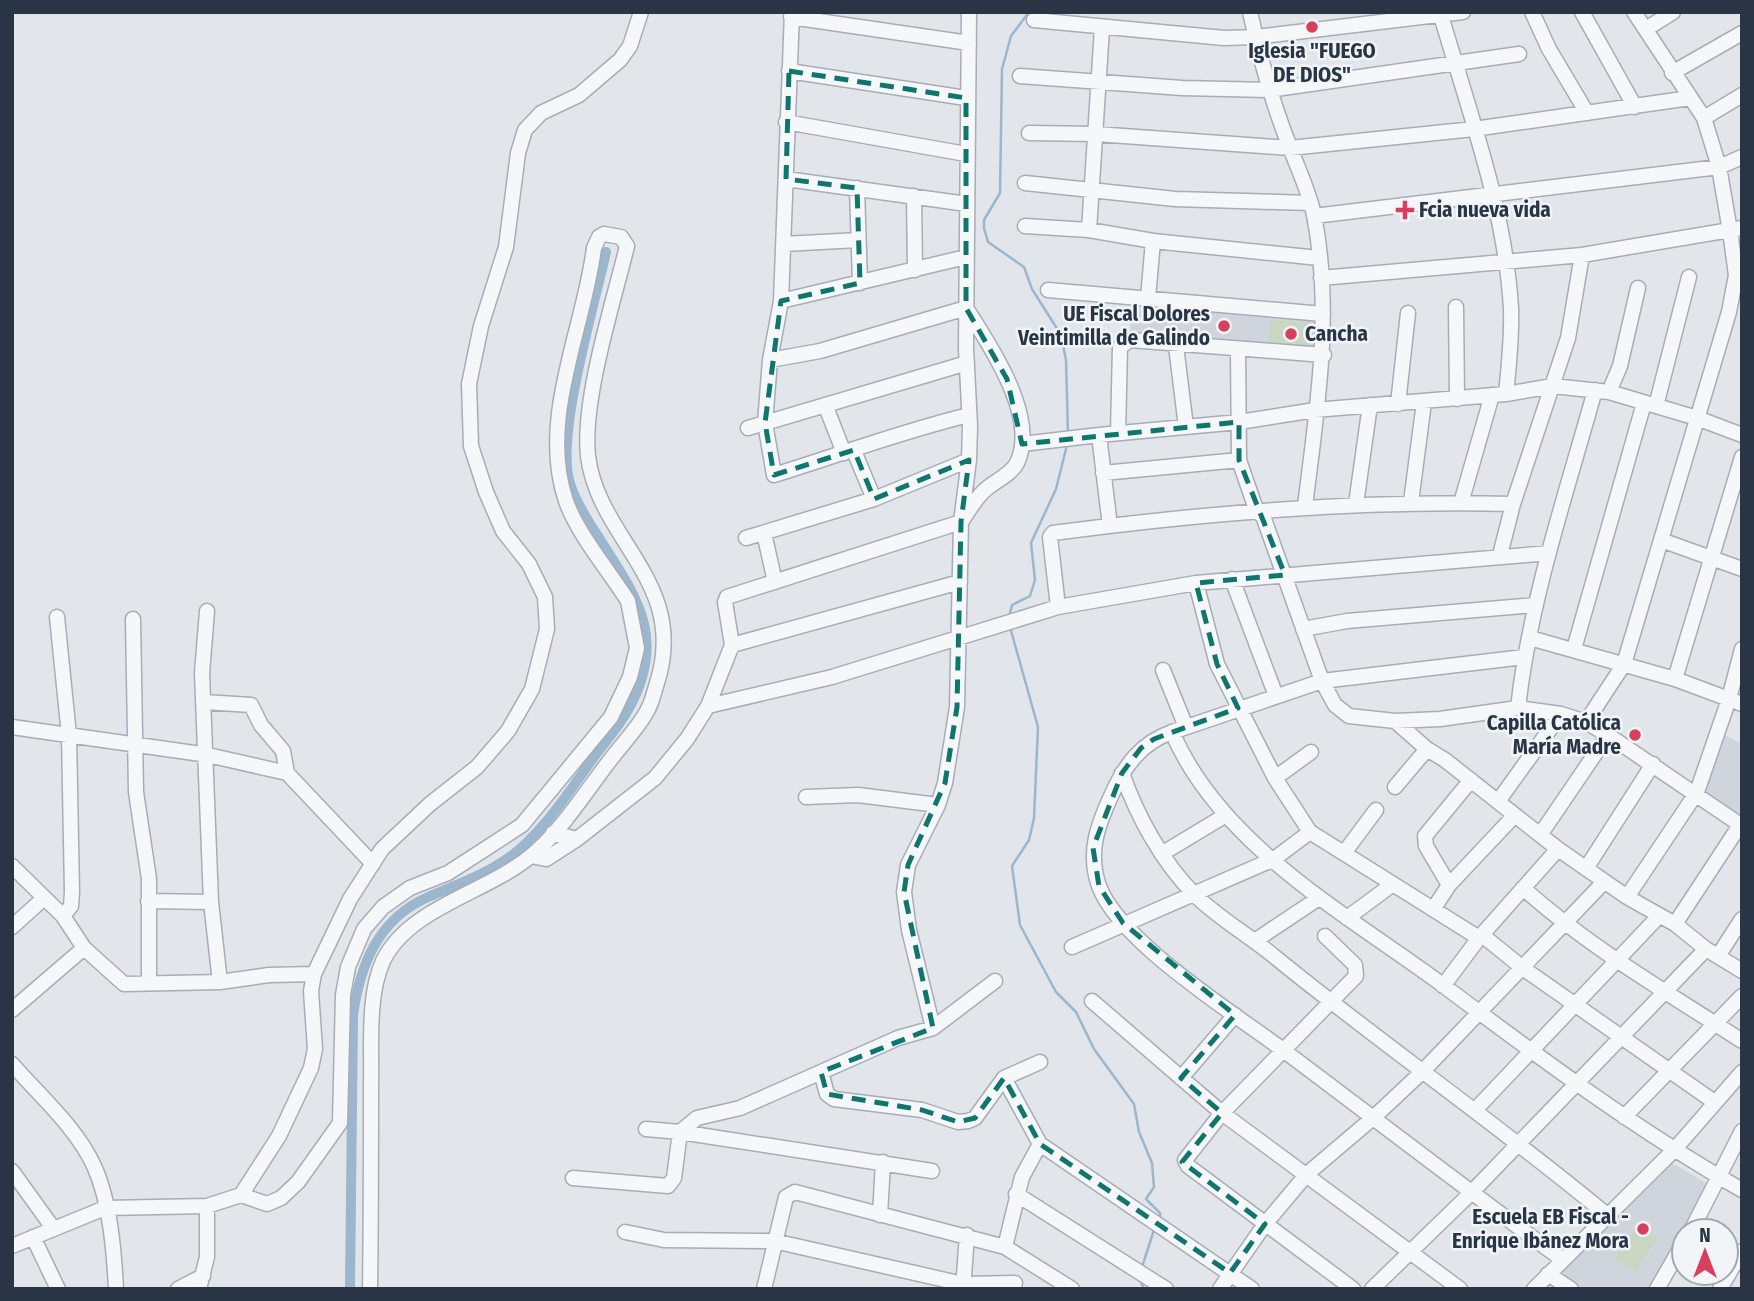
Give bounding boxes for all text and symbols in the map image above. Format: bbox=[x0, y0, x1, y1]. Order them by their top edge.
marker: Iglesia "FUEGO DE DIOS" bbox=[1304, 19, 1320, 35]
place label: Iglesia "FUEGO DE DIOS" bbox=[1248, 38, 1376, 88]
place label: Fcia nueva vida bbox=[1419, 197, 1551, 223]
marker: Fcia nueva vida bbox=[1397, 202, 1413, 218]
place label: UE Fiscal Dolores Veintimilla de Galindo bbox=[1017, 301, 1210, 351]
marker: UE Fiscal Dolores Veintimilla de Galindo bbox=[1216, 318, 1232, 334]
place label: Cancha bbox=[1305, 321, 1368, 347]
marker: Cancha bbox=[1283, 326, 1299, 342]
place label: Capilla Católica María Madre bbox=[1487, 710, 1621, 760]
marker: Capilla Católica María Madre bbox=[1627, 727, 1643, 743]
place label: Escuela EB Fiscal - Enrique Ibánez Mora bbox=[1452, 1204, 1629, 1254]
north arrow bbox=[1670, 1217, 1740, 1287]
marker: Escuela EB Fiscal - Enrique Ibánez Mora bbox=[1635, 1221, 1651, 1237]
text: N bbox=[1699, 1224, 1711, 1247]

